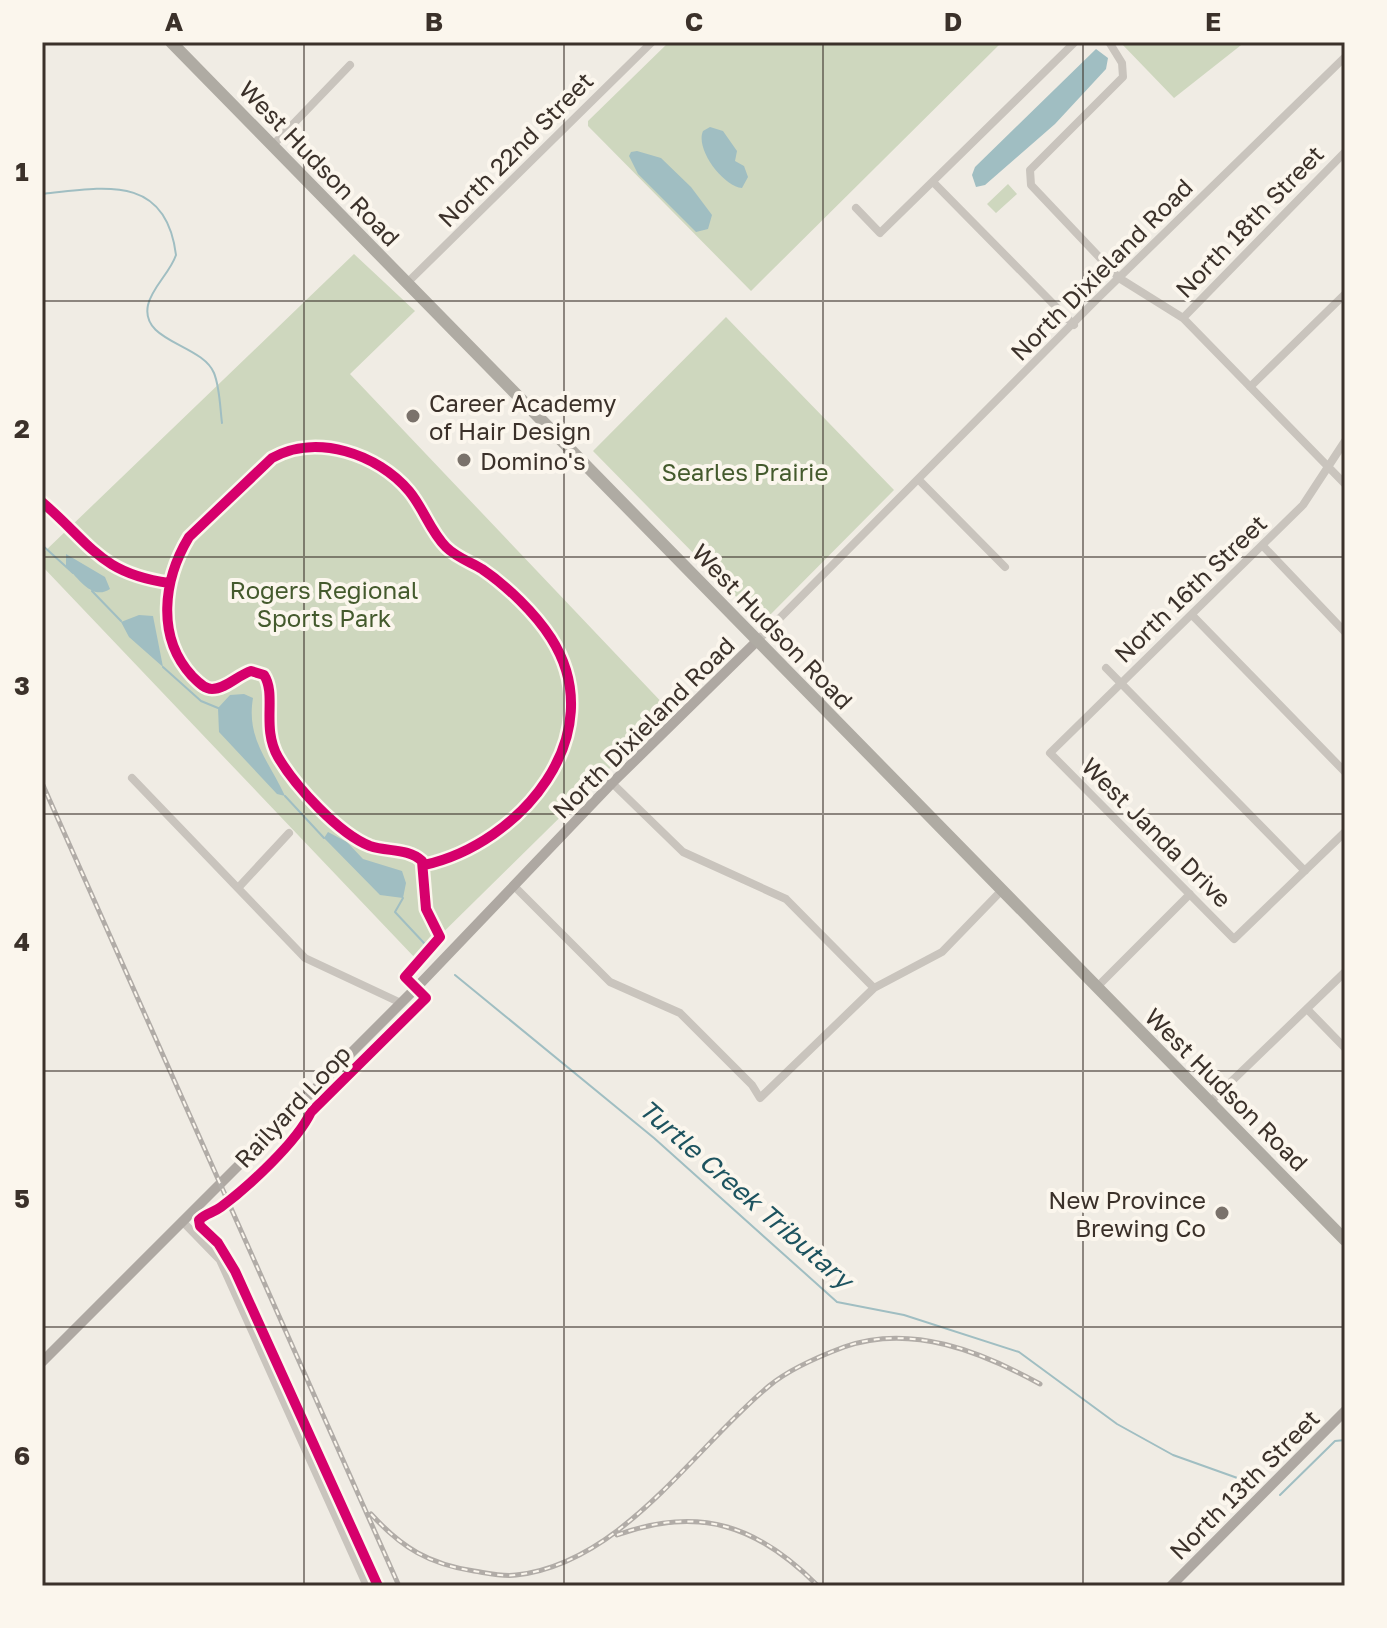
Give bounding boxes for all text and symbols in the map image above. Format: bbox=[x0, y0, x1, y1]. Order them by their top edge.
text: A bbox=[165, 6, 184, 37]
text: B bbox=[425, 6, 443, 37]
text: C bbox=[685, 6, 703, 37]
text: D bbox=[944, 6, 962, 37]
text: E bbox=[1205, 6, 1221, 37]
street label: North 22nd Street bbox=[431, 65, 599, 233]
street label: West Hudson Road bbox=[234, 74, 406, 252]
street label: North 18th Street bbox=[1169, 139, 1329, 303]
text: 1 bbox=[15, 156, 29, 187]
street label: North Dixieland Road bbox=[1004, 172, 1198, 366]
place label: Career Academy of Hair Design bbox=[429, 388, 617, 445]
marker: Career Academy of Hair Design bbox=[404, 407, 422, 425]
text: 2 bbox=[14, 413, 30, 444]
place label: Domino's bbox=[480, 446, 586, 475]
marker: Domino's bbox=[455, 451, 473, 469]
park label: Searles Prairie bbox=[662, 457, 828, 486]
street label: North 16th Street bbox=[1108, 508, 1272, 668]
street label: West Hudson Road bbox=[687, 537, 859, 715]
park label: Rogers Regional Sports Park bbox=[230, 575, 418, 632]
street label: North Dixieland Road bbox=[546, 630, 740, 824]
text: 3 bbox=[14, 670, 30, 701]
street label: West Janda Drive bbox=[1076, 751, 1238, 913]
text: 4 bbox=[14, 926, 30, 957]
street label: West Hudson Road bbox=[1139, 1001, 1315, 1177]
street label: Railyard Loop bbox=[228, 1039, 356, 1173]
water label: Turtle Creek Tributary bbox=[633, 1093, 862, 1297]
text: 5 bbox=[14, 1183, 30, 1214]
place label: New Province Brewing Co bbox=[1048, 1185, 1206, 1242]
marker: New Province Brewing Co bbox=[1213, 1204, 1231, 1222]
street label: North 13th Street bbox=[1163, 1403, 1325, 1565]
text: 6 bbox=[14, 1440, 30, 1471]

